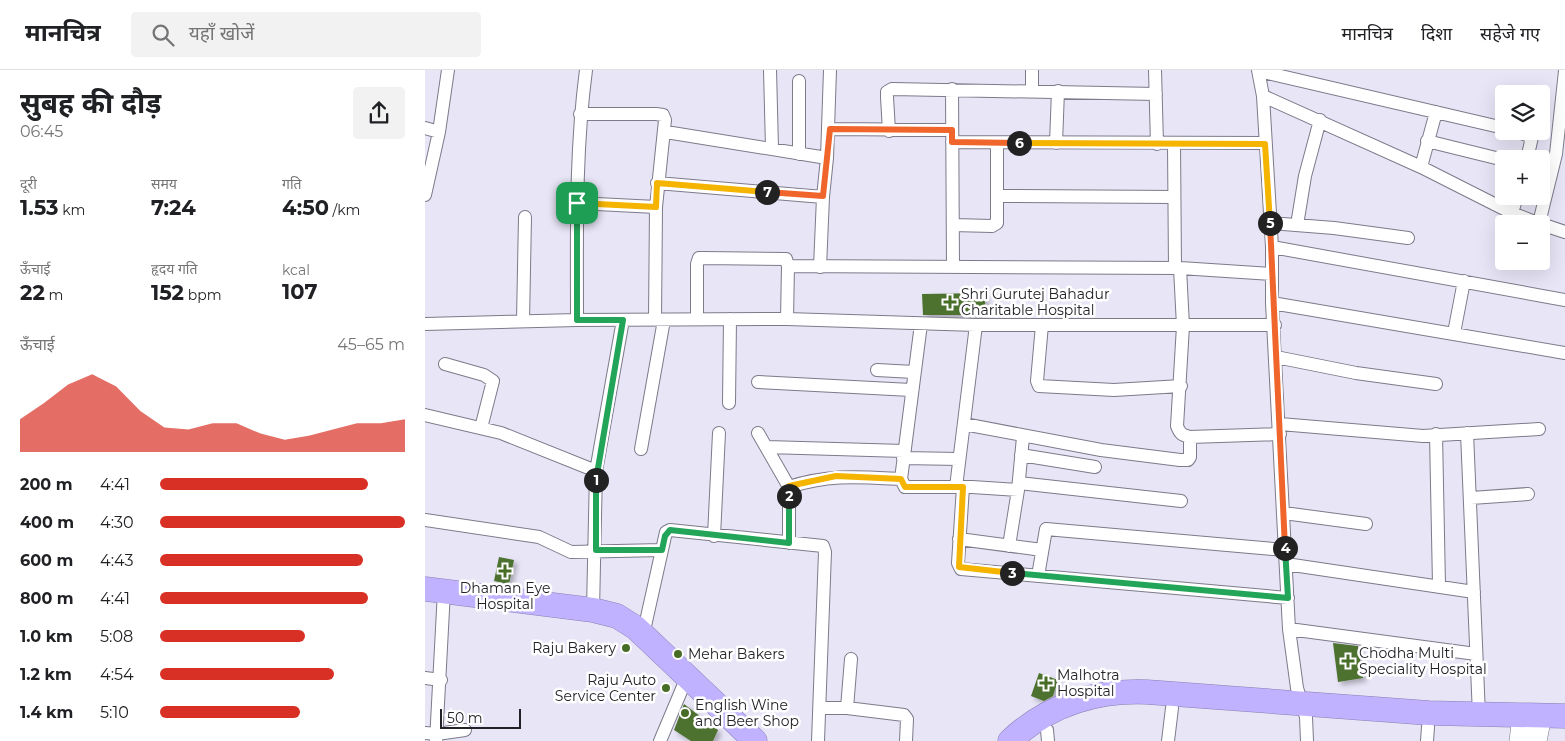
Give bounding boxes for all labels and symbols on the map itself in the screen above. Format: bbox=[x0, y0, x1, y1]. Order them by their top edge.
pin: 6 bbox=[1007, 130, 1031, 156]
pin: 7 bbox=[755, 180, 779, 204]
pin bbox=[556, 182, 598, 224]
pin: 5 bbox=[1257, 210, 1283, 236]
place label: Shri Gurutej Bahadur Charitable Hospital bbox=[961, 285, 1110, 319]
marker: Shri Gurutej Bahadur Charitable Hospital bbox=[943, 295, 957, 309]
pin: 1 bbox=[583, 468, 609, 492]
pin: 2 bbox=[777, 484, 801, 508]
pin: 4 bbox=[1273, 536, 1297, 560]
pin: 3 bbox=[999, 560, 1025, 586]
marker: Dhaman Eye Hospital bbox=[498, 564, 512, 578]
place label: Dhaman Eye Hospital bbox=[460, 579, 550, 613]
place label: Raju Bakery bbox=[532, 639, 616, 657]
marker: Raju Bakery bbox=[620, 642, 632, 654]
place label: Chodha Multi Speciality Hospital bbox=[1359, 644, 1487, 678]
place label: Mehar Bakers bbox=[688, 645, 785, 663]
marker: Mehar Bakers bbox=[672, 648, 684, 660]
marker: Chodha Multi Speciality Hospital bbox=[1341, 654, 1355, 668]
place label: Malhotra Hospital bbox=[1057, 666, 1120, 700]
place label: Raju Auto Service Center bbox=[555, 671, 656, 705]
marker: Malhotra Hospital bbox=[1039, 676, 1053, 690]
marker: Raju Auto Service Center bbox=[660, 682, 672, 694]
place label: English Wine and Beer Shop bbox=[695, 696, 799, 730]
scale bar bbox=[440, 706, 521, 729]
marker: English Wine and Beer Shop bbox=[679, 707, 691, 719]

